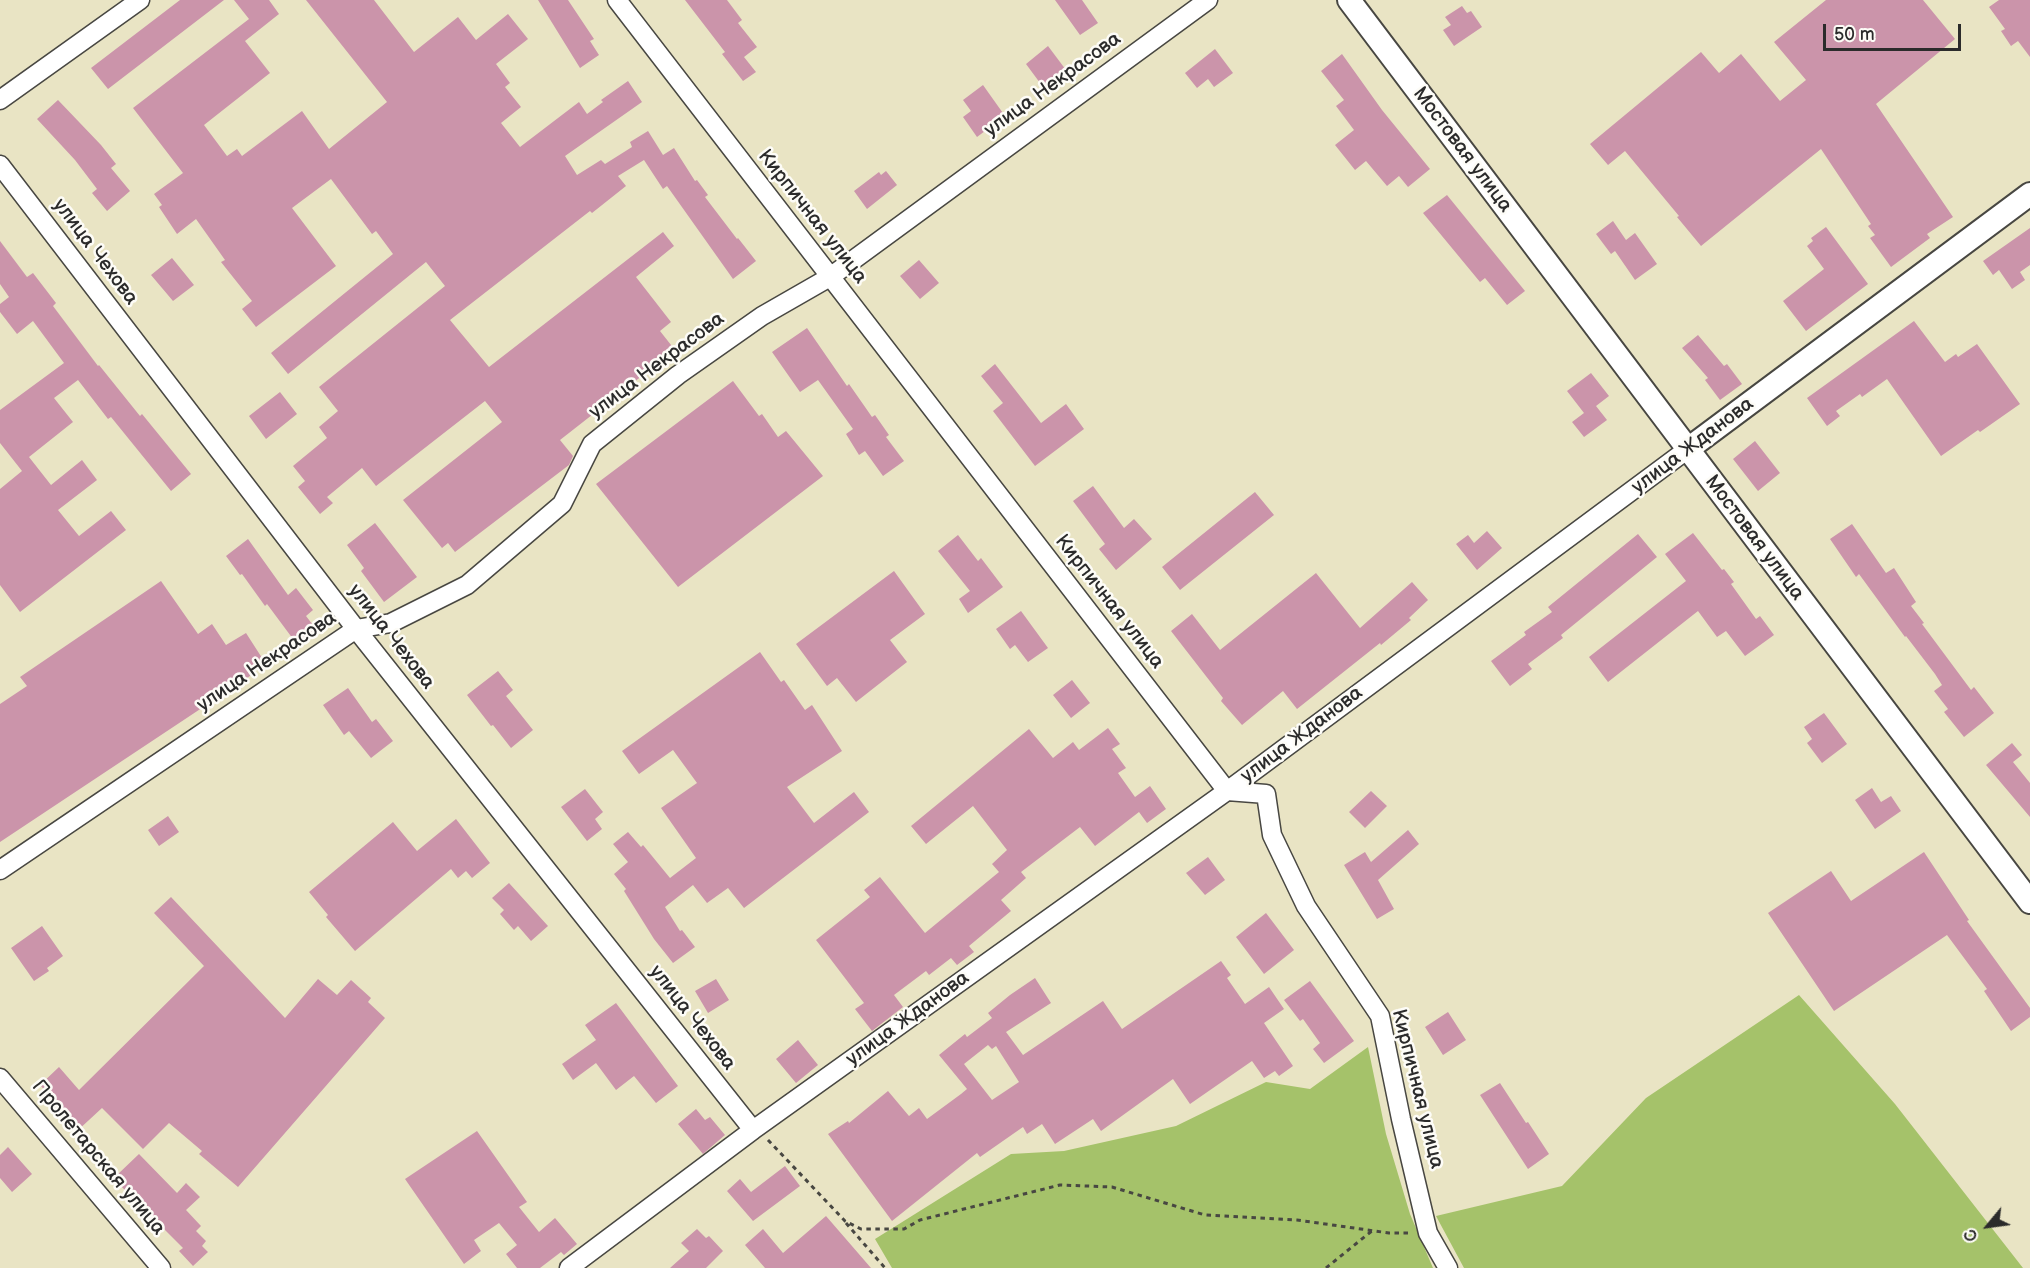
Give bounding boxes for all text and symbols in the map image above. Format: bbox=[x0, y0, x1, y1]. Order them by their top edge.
scale bar bbox=[1826, 12, 1964, 50]
text: 50 m bbox=[1834, 24, 1875, 45]
street label: улица Некрасова bbox=[980, 27, 1126, 143]
street label: Мостовая улица bbox=[1407, 83, 1517, 217]
street label: Кирпичная улица bbox=[752, 145, 872, 289]
street label: улица Чехова bbox=[47, 194, 143, 310]
street label: улица Некрасова bbox=[585, 307, 729, 425]
street label: улица Жданова bbox=[1627, 392, 1759, 500]
street label: Мостовая улица bbox=[1699, 471, 1809, 605]
street label: Кирпичная улица bbox=[1049, 530, 1169, 674]
street label: улица Чехова bbox=[343, 580, 439, 694]
street label: улица Некрасова bbox=[193, 606, 341, 718]
street label: улица Жданова bbox=[1236, 681, 1368, 789]
street label: улица Чехова bbox=[644, 961, 740, 1075]
street label: улица Жданова bbox=[842, 966, 974, 1072]
street label: Кирпичная улица bbox=[1386, 1007, 1448, 1171]
street label: Пролетарская улица bbox=[26, 1076, 170, 1240]
north arrow bbox=[1958, 1196, 2018, 1256]
text: С bbox=[1961, 1225, 1983, 1244]

